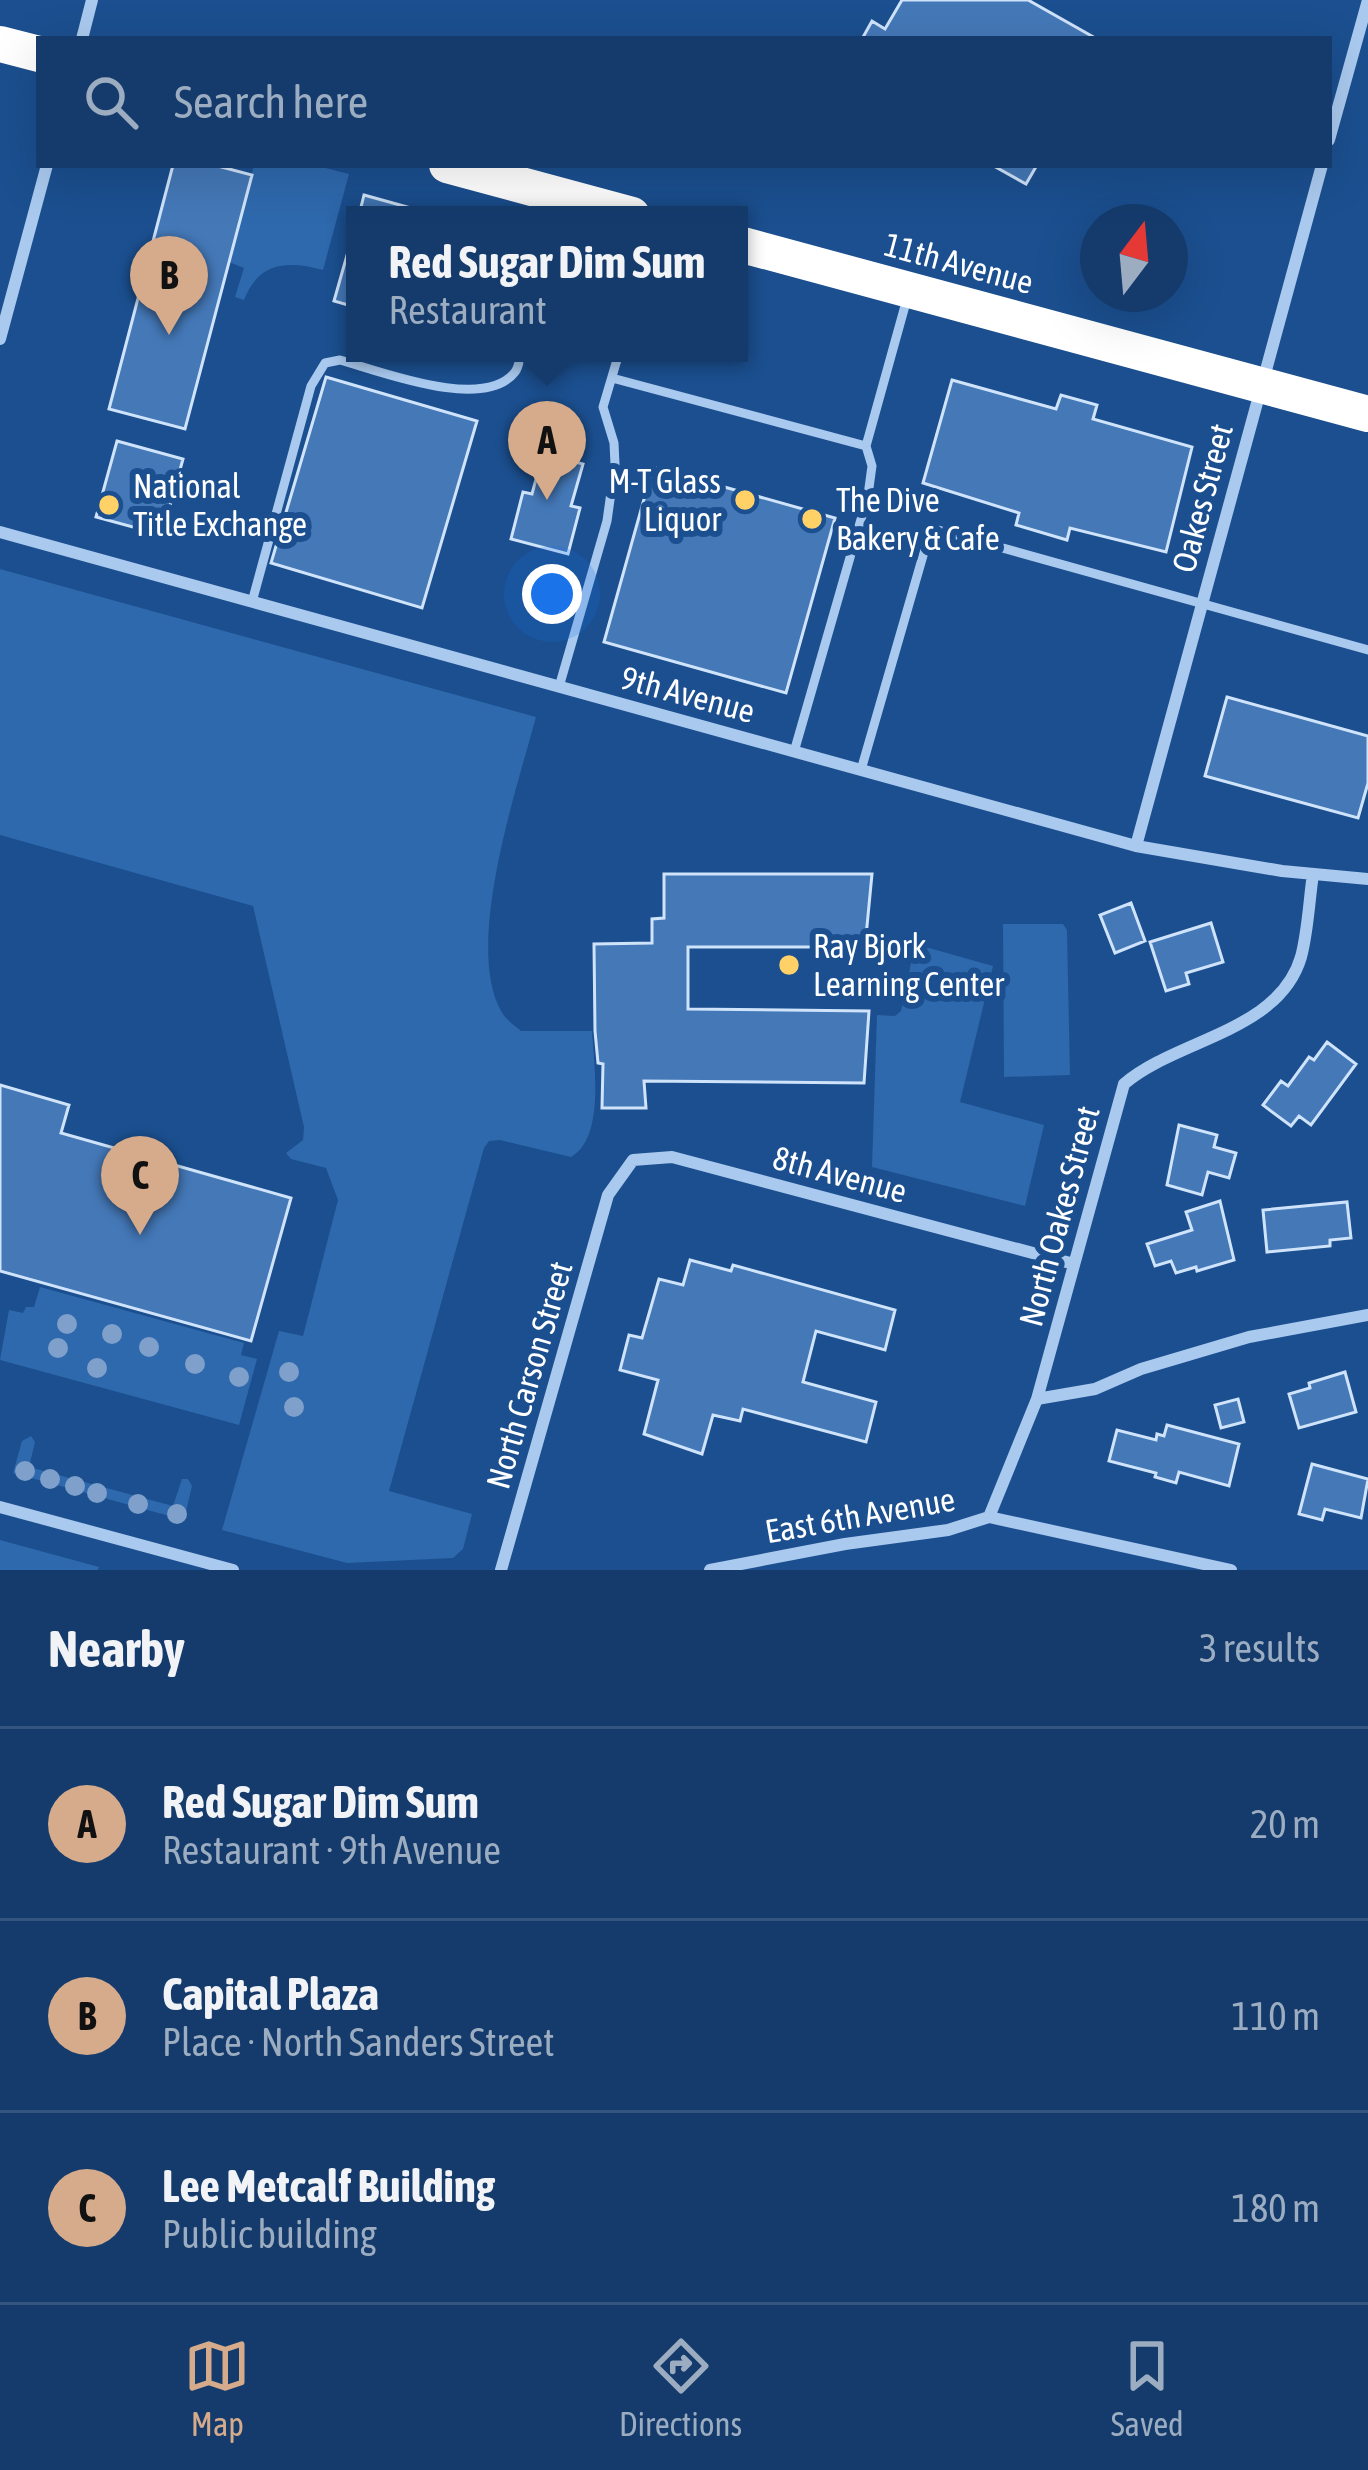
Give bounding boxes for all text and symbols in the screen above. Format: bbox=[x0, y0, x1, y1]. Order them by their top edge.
search box bbox=[36, 36, 1332, 168]
icon: search bbox=[78, 69, 144, 135]
text: Search here bbox=[174, 76, 368, 128]
north arrow bbox=[1080, 204, 1188, 312]
popup bbox=[346, 206, 748, 362]
street label: 11th Avenue bbox=[880, 225, 1038, 301]
pin: B bbox=[130, 236, 208, 335]
text: Red Sugar Dim Sum bbox=[389, 236, 705, 288]
text: Restaurant bbox=[389, 288, 547, 332]
pin: A bbox=[508, 401, 586, 500]
street label: Oakes Street bbox=[1164, 420, 1240, 576]
place label: M-T Glass Liquor bbox=[608, 462, 722, 538]
place label: National Title Exchange bbox=[133, 467, 307, 543]
place label: The Dive Bakery & Cafe bbox=[836, 481, 1000, 557]
marker: M-T Glass Liquor bbox=[732, 487, 758, 513]
marker: National Title Exchange bbox=[96, 492, 122, 518]
marker: The Dive Bakery & Cafe bbox=[799, 506, 825, 532]
your location bbox=[522, 564, 582, 624]
street label: 9th Avenue bbox=[617, 658, 759, 730]
place label: Ray Bjork Learning Center bbox=[813, 927, 1005, 1003]
marker: Ray Bjork Learning Center bbox=[776, 952, 802, 978]
street label: North Oakes Street bbox=[1011, 1102, 1107, 1330]
pin: C bbox=[101, 1136, 179, 1235]
street label: 8th Avenue bbox=[769, 1138, 911, 1210]
street label: North Carson Street bbox=[478, 1257, 580, 1493]
street label: East 6th Avenue bbox=[762, 1480, 958, 1550]
text: Nearby bbox=[48, 1619, 185, 1678]
text: 3 results bbox=[1199, 1626, 1320, 1670]
text: Red Sugar Dim Sum bbox=[162, 1776, 479, 1828]
text: A bbox=[77, 1802, 97, 1846]
text: 20 m bbox=[1250, 1802, 1320, 1846]
text: Restaurant · 9th Avenue bbox=[162, 1828, 501, 1872]
text: Capital Plaza bbox=[162, 1968, 379, 2020]
text: B bbox=[78, 1994, 96, 2038]
text: 110 m bbox=[1232, 1994, 1320, 2038]
text: Place · North Sanders Street bbox=[162, 2020, 555, 2064]
text: Lee Metcalf Building bbox=[162, 2160, 495, 2212]
text: C bbox=[78, 2186, 96, 2230]
text: 180 m bbox=[1232, 2186, 1320, 2230]
text: Public building bbox=[162, 2212, 377, 2256]
tab: Map bbox=[184, 2333, 250, 2443]
tab: Directions bbox=[619, 2333, 742, 2443]
tab: Saved bbox=[1111, 2333, 1184, 2443]

